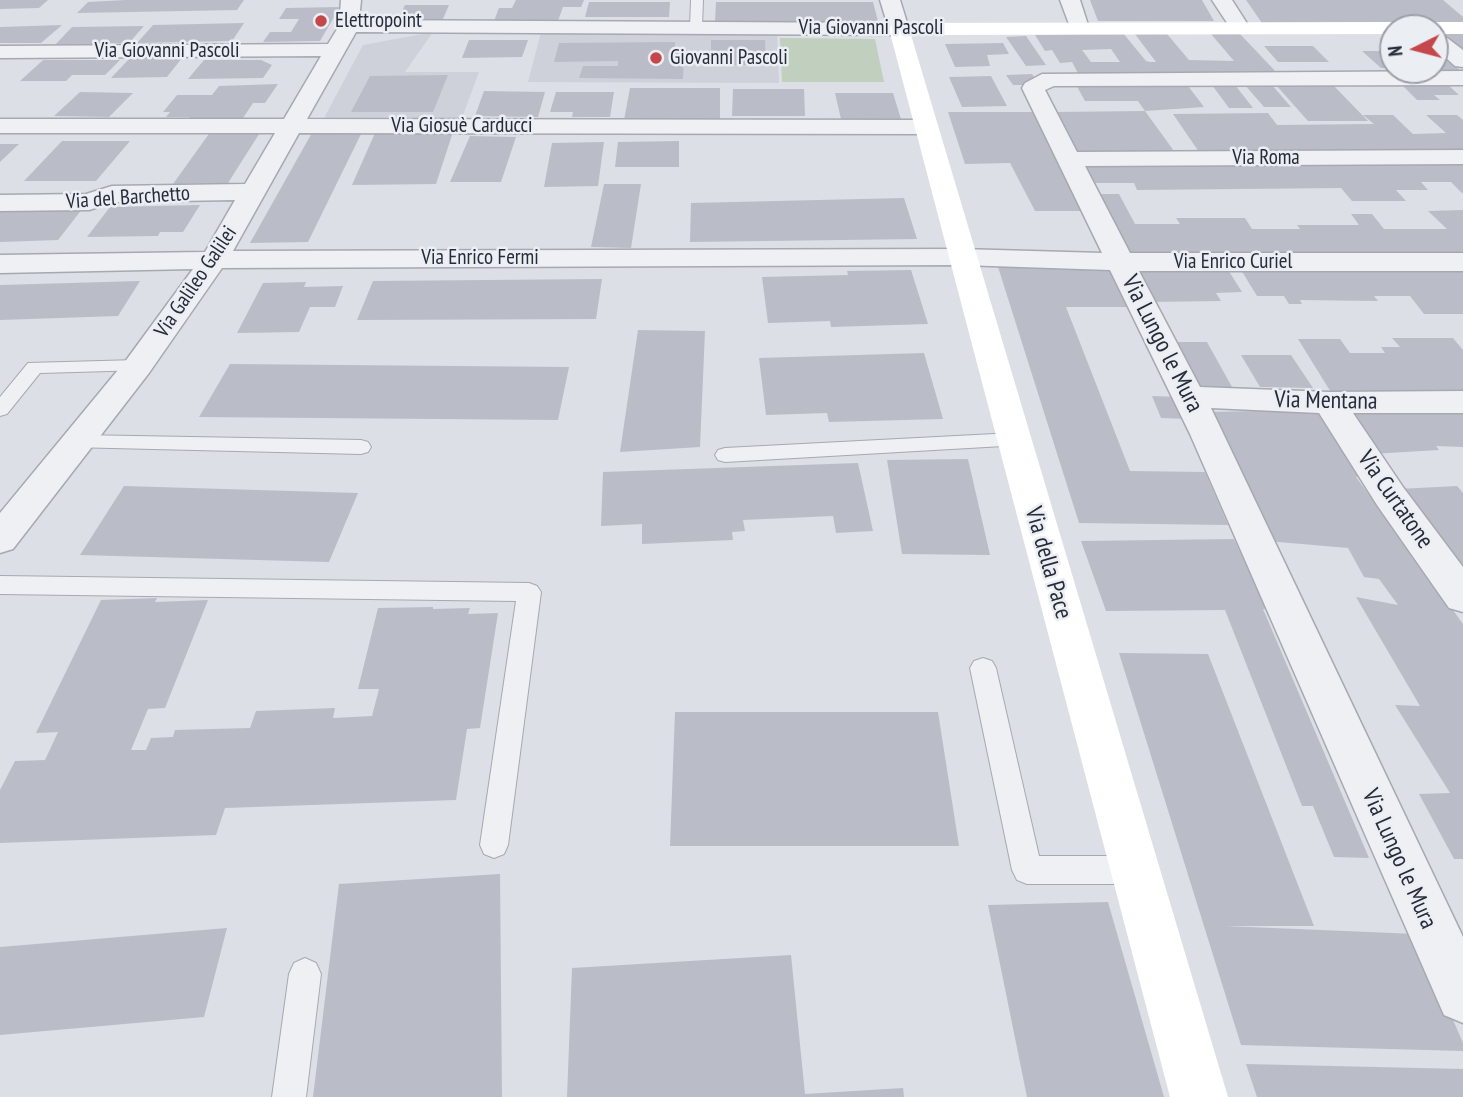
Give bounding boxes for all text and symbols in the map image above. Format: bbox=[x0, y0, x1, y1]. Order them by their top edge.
place label: Elettropoint bbox=[335, 8, 422, 34]
marker: Elettropoint bbox=[313, 13, 329, 29]
north arrow bbox=[1379, 14, 1449, 84]
street label: Via Giovanni Pascoli bbox=[799, 15, 943, 41]
street label: Via Giovanni Pascoli bbox=[95, 38, 239, 64]
place label: Giovanni Pascoli bbox=[670, 45, 788, 71]
text: N bbox=[1383, 45, 1408, 57]
marker: Giovanni Pascoli bbox=[648, 50, 664, 66]
street label: Via Giosuè Carducci bbox=[391, 113, 533, 139]
street label: Via Roma bbox=[1232, 145, 1300, 171]
street label: Via del Barchetto bbox=[65, 181, 191, 215]
street label: Via Galileo Galilei bbox=[150, 222, 242, 342]
street label: Via Enrico Fermi bbox=[421, 245, 539, 271]
street label: Via Enrico Curiel bbox=[1174, 249, 1292, 275]
street label: Via Lungo le Mura bbox=[1115, 271, 1209, 417]
street label: Via Mentana bbox=[1274, 386, 1378, 416]
street label: Via Curtatone bbox=[1351, 446, 1439, 554]
street label: Via della Pace bbox=[1018, 504, 1078, 622]
street label: Via Lungo le Mura bbox=[1355, 785, 1443, 933]

